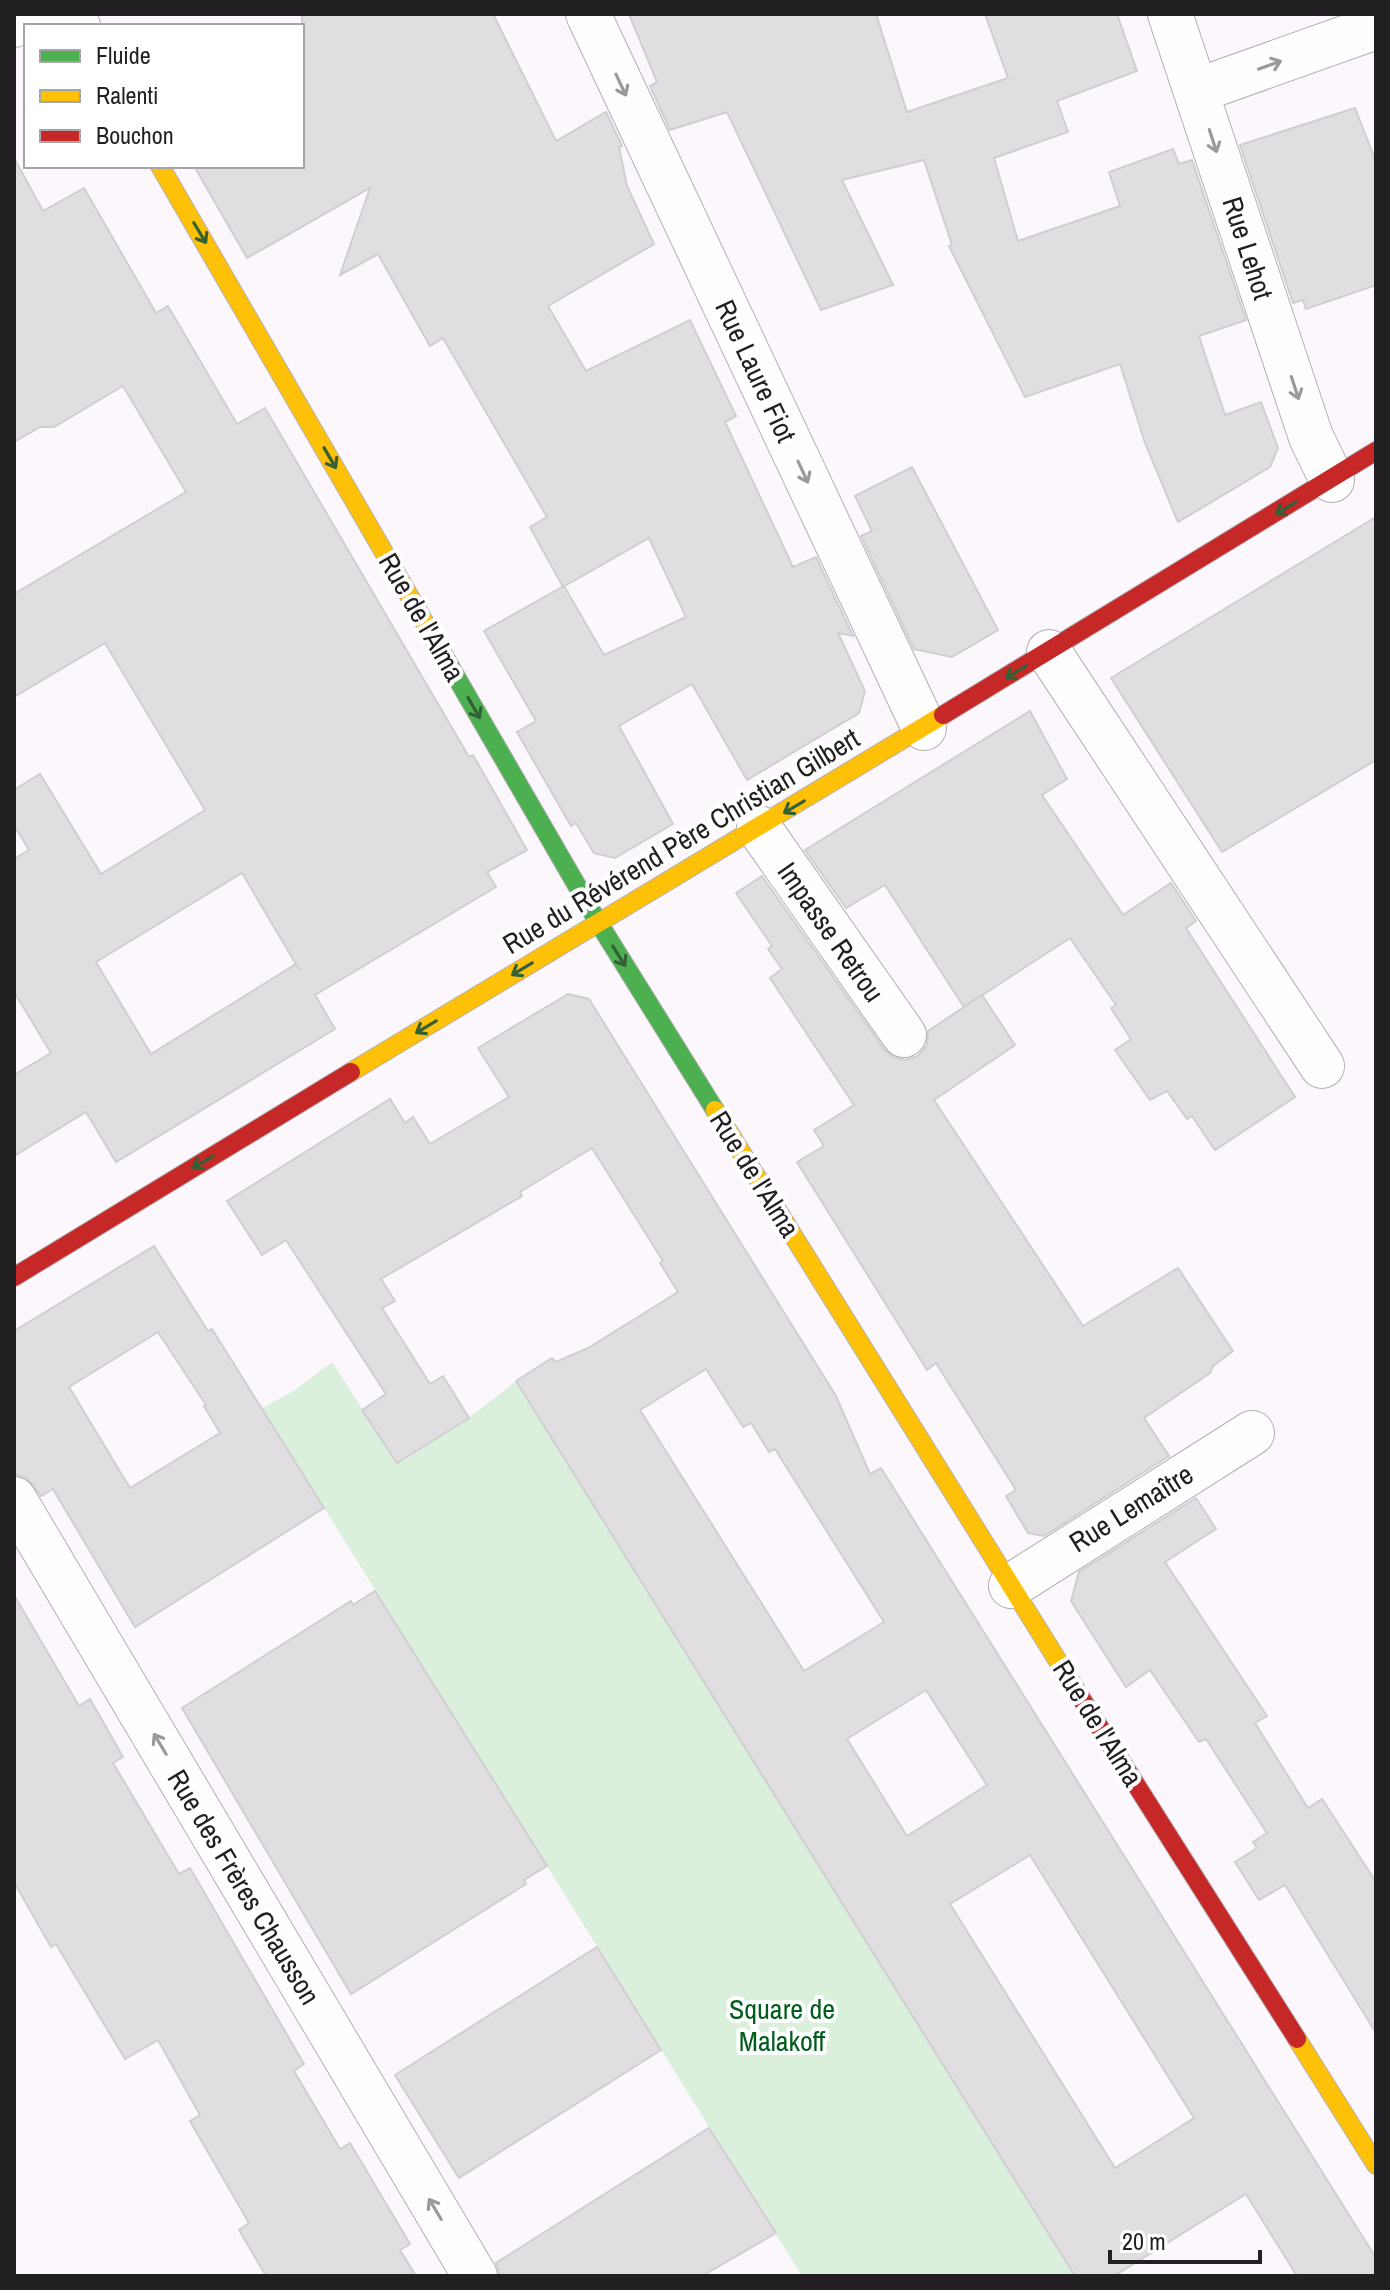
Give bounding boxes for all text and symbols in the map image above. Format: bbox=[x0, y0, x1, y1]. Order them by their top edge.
legend bbox=[24, 24, 304, 168]
text: Fluide bbox=[96, 39, 151, 71]
one-way arrow bbox=[1257, 57, 1282, 71]
one-way arrow bbox=[614, 72, 629, 96]
text: Ralenti bbox=[96, 79, 158, 111]
text: Bouchon bbox=[96, 119, 174, 151]
one-way arrow bbox=[1206, 128, 1221, 153]
street label: Rue Lehot bbox=[1214, 192, 1282, 304]
one-way arrow bbox=[192, 221, 208, 244]
street label: Rue Laure Fiot bbox=[706, 294, 806, 448]
one-way arrow bbox=[1288, 375, 1303, 400]
one-way arrow bbox=[322, 446, 338, 469]
one-way arrow bbox=[796, 459, 811, 483]
one-way arrow bbox=[1275, 500, 1298, 516]
street label: Rue de l'Alma bbox=[370, 546, 474, 688]
one-way arrow bbox=[1005, 664, 1028, 680]
one-way arrow bbox=[467, 695, 482, 719]
street label: Rue du Révérend Père Christian Gilbert bbox=[496, 719, 866, 963]
one-way arrow bbox=[783, 799, 806, 815]
street label: Impasse Retrou bbox=[769, 855, 893, 1009]
one-way arrow bbox=[612, 944, 628, 967]
one-way arrow bbox=[511, 961, 534, 977]
one-way arrow bbox=[415, 1020, 438, 1036]
street label: Rue de l'Alma bbox=[701, 1104, 809, 1245]
one-way arrow bbox=[193, 1154, 215, 1171]
street label: Rue Lemaître bbox=[1062, 1455, 1200, 1561]
street label: Rue de l'Alma bbox=[1044, 1653, 1152, 1794]
one-way arrow bbox=[151, 1733, 167, 1756]
street label: Rue des Frères Chausson bbox=[159, 1762, 329, 2012]
park label: Square de Malakoff bbox=[729, 1990, 835, 2060]
one-way arrow bbox=[427, 2198, 443, 2221]
scale bar bbox=[1110, 2214, 1260, 2264]
text: 20 m bbox=[1122, 2225, 1166, 2257]

